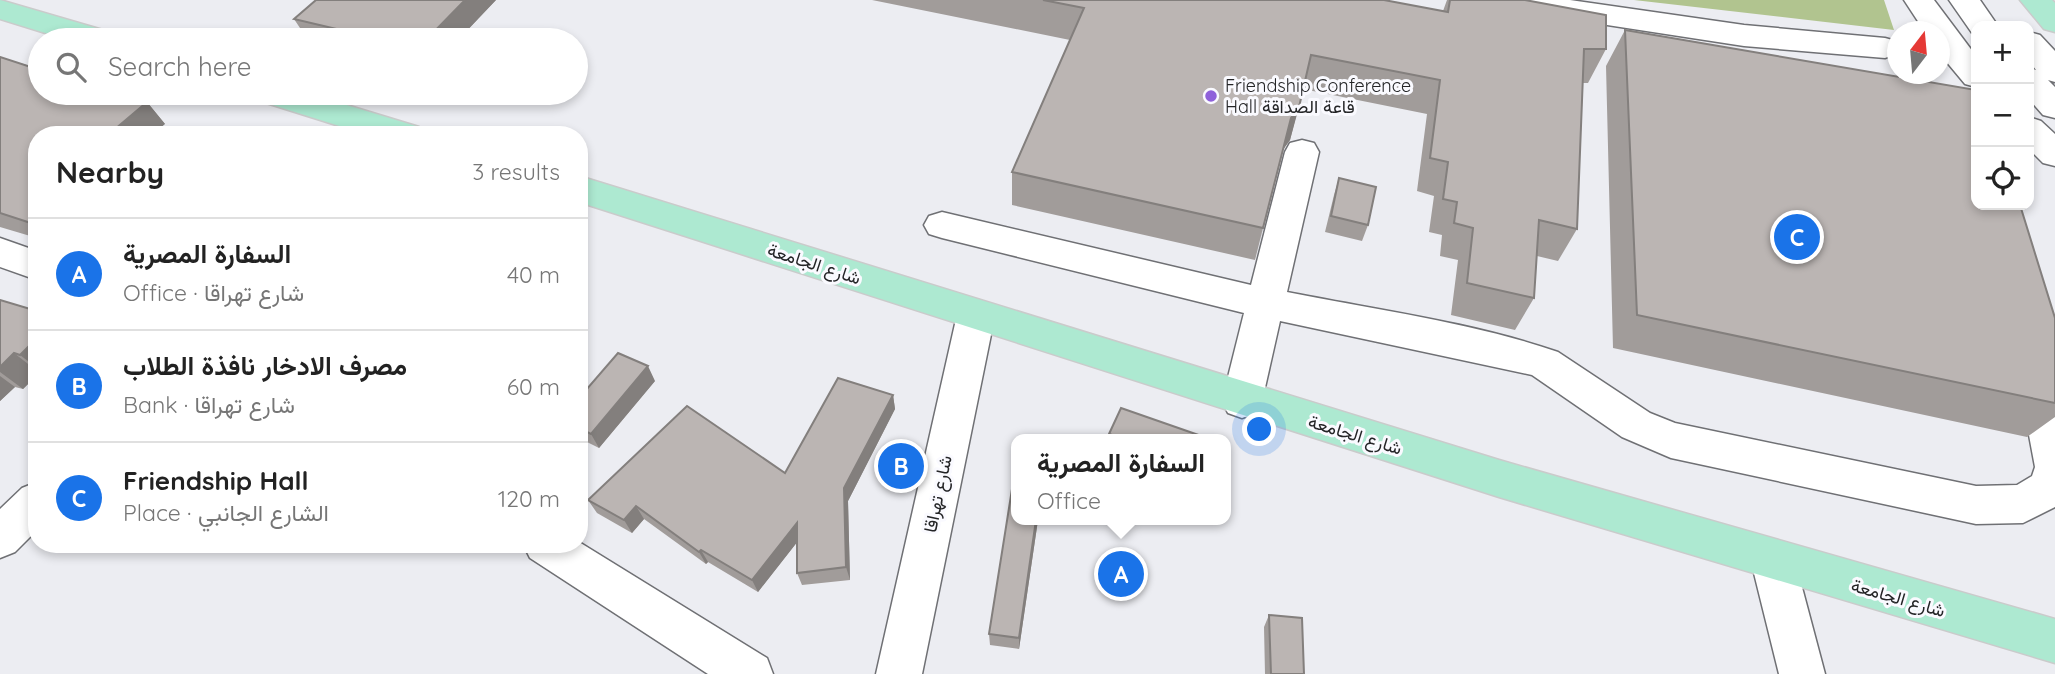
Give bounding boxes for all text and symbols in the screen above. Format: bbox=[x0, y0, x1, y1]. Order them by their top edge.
north arrow bbox=[1887, 21, 1950, 84]
map controls bbox=[1971, 21, 2034, 210]
button: + bbox=[1971, 21, 2034, 84]
search box bbox=[28, 28, 588, 105]
icon: search bbox=[52, 48, 90, 86]
text: Search here bbox=[108, 50, 252, 83]
place label: Friendship Conference Hall قاعة الصداقة bbox=[1225, 74, 1411, 118]
button: − bbox=[1971, 84, 2034, 147]
marker: Friendship Conference Hall قاعة الصداقة bbox=[1203, 88, 1219, 104]
button: locate bbox=[1971, 147, 2034, 210]
text: Nearby bbox=[56, 153, 164, 191]
text: 3 results bbox=[472, 157, 560, 186]
pin: C bbox=[1774, 211, 1820, 263]
text: السفارة المصرية bbox=[123, 237, 291, 270]
street label: شارع الجامعة bbox=[764, 238, 864, 290]
text: A bbox=[72, 260, 86, 289]
text: 40 m bbox=[507, 260, 560, 289]
text: Office · شارع تهراقا bbox=[123, 278, 304, 307]
text: مصرف الادخار نافذة الطلاب bbox=[123, 349, 407, 382]
text: B bbox=[71, 372, 87, 401]
text: 60 m bbox=[507, 372, 560, 401]
text: Bank · شارع تهراقا bbox=[123, 390, 295, 419]
street label: شارع الجامعة bbox=[1305, 409, 1405, 461]
your location bbox=[1242, 412, 1276, 446]
popup bbox=[1011, 434, 1231, 525]
pin: B bbox=[878, 440, 924, 492]
text: السفارة المصرية bbox=[1037, 446, 1205, 479]
street label: شارع تهراقا bbox=[918, 453, 958, 535]
text: Friendship Hall bbox=[123, 464, 309, 497]
text: C bbox=[72, 484, 86, 513]
text: 120 m bbox=[498, 484, 560, 513]
text: Office bbox=[1037, 486, 1101, 515]
text: Place · الشارع الجانبي bbox=[123, 498, 329, 527]
pin: A bbox=[1098, 548, 1144, 600]
street label: شارع الجامعة bbox=[1848, 573, 1948, 623]

